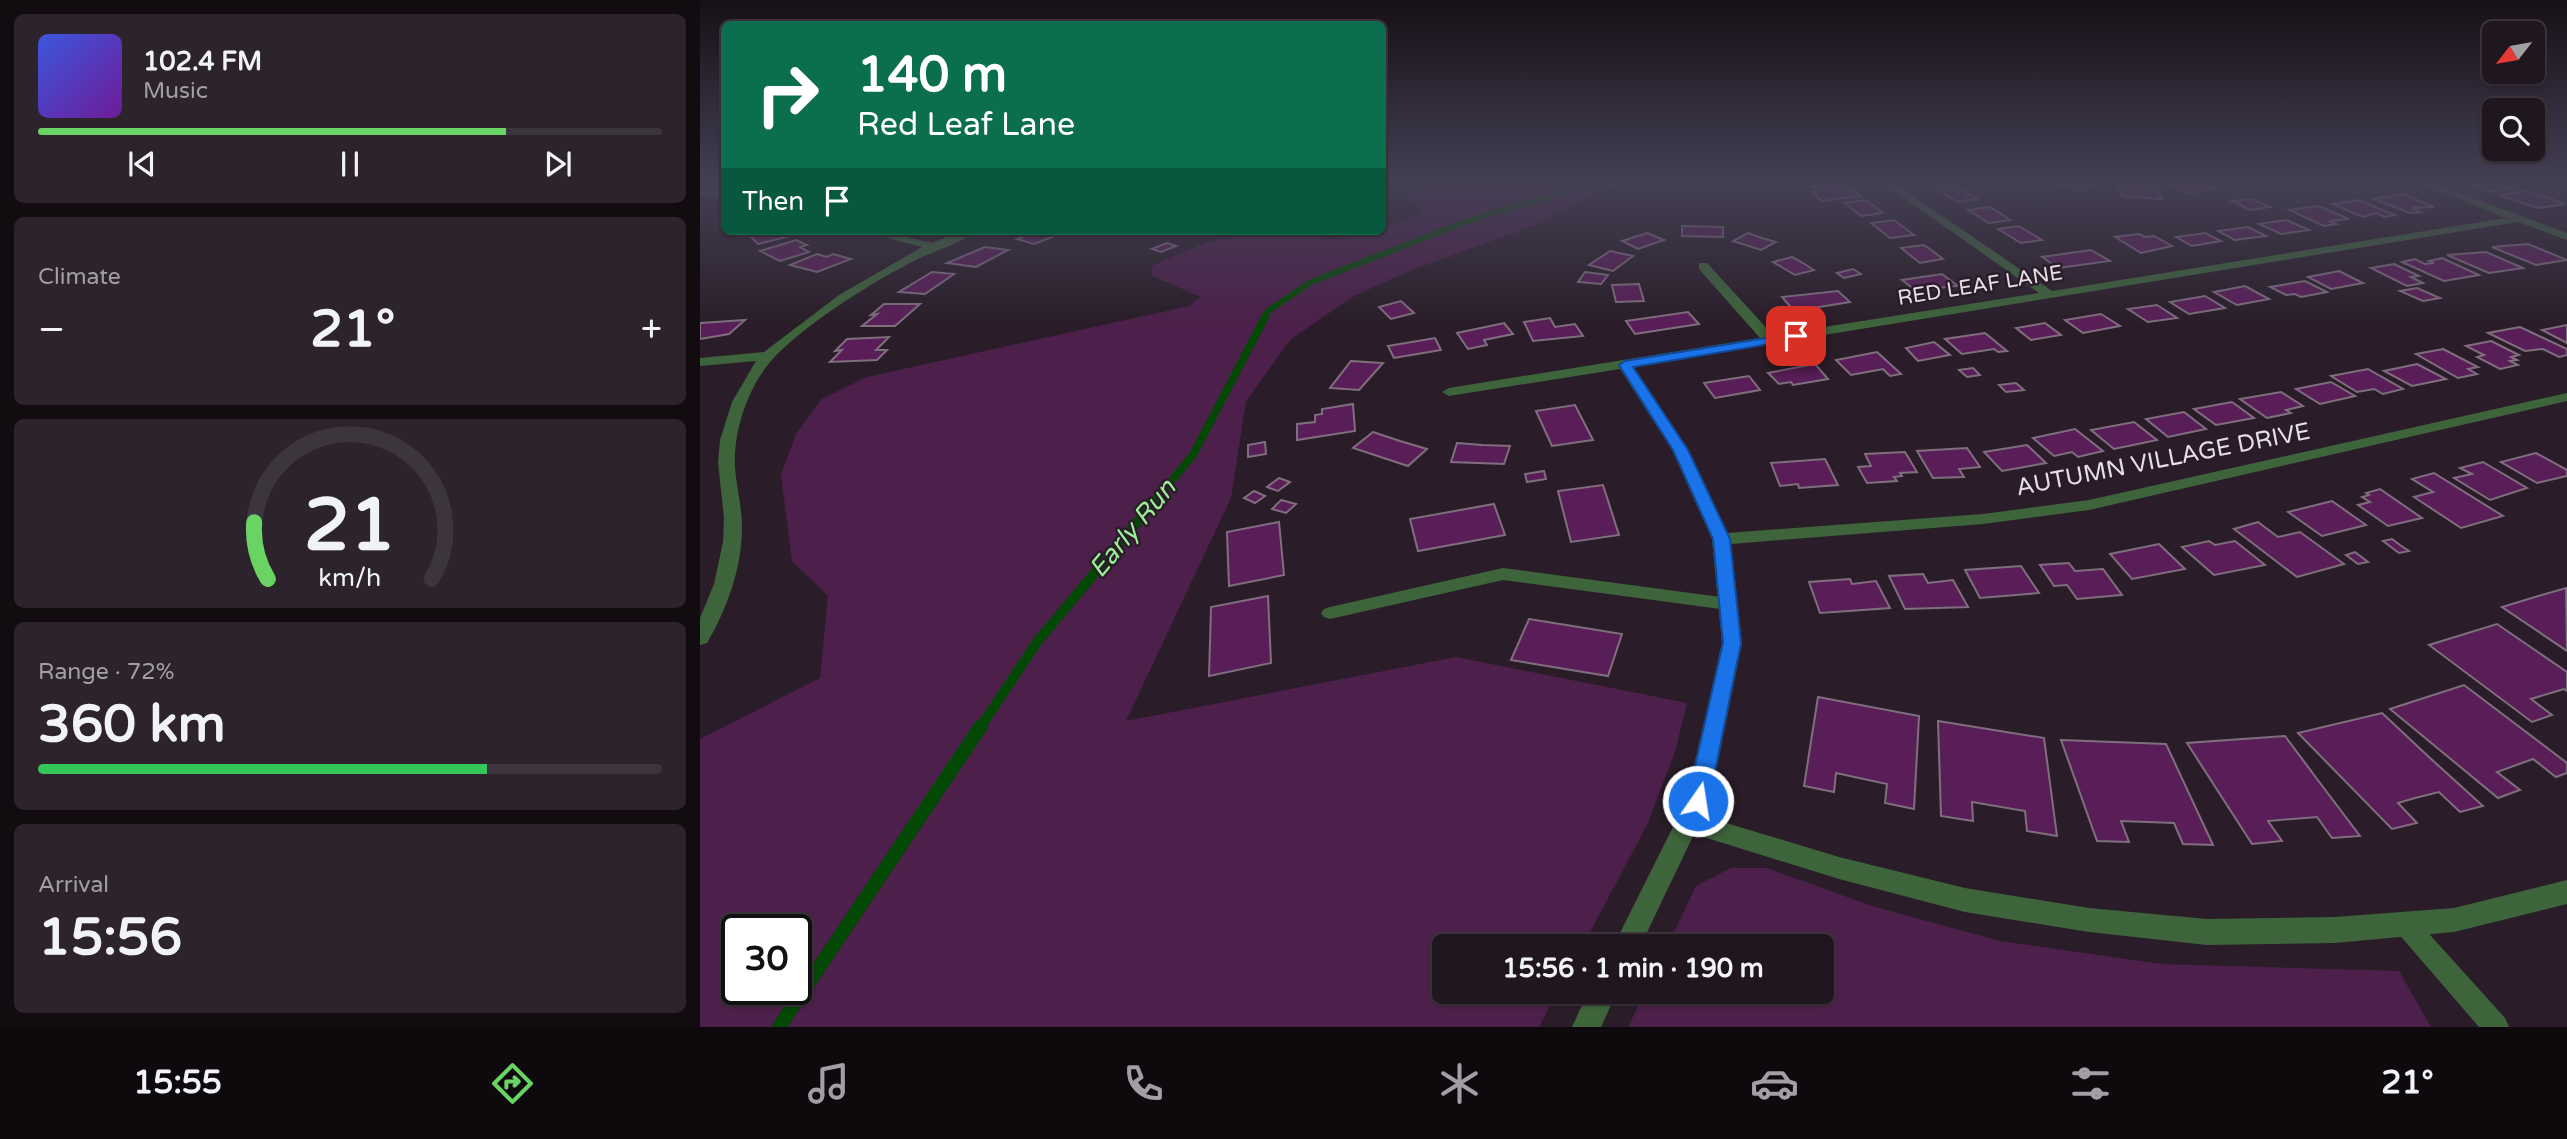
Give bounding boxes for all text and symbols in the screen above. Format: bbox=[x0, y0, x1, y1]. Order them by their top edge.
north arrow bbox=[2482, 21, 2544, 84]
map controls bbox=[2482, 21, 2545, 161]
text: 102.4 FM bbox=[143, 46, 262, 77]
text: 140 m bbox=[857, 46, 1007, 105]
icon: right bbox=[742, 49, 833, 140]
text: Music bbox=[143, 77, 208, 105]
button: search bbox=[2482, 98, 2545, 161]
text: Red Leaf Lane bbox=[857, 106, 1075, 144]
icon: previous bbox=[123, 145, 161, 183]
icon: pause bbox=[331, 145, 369, 183]
icon: next bbox=[539, 145, 577, 183]
icon: arrive bbox=[818, 182, 856, 220]
text: Then bbox=[742, 186, 804, 217]
street label: RED LEAF LANE bbox=[1896, 260, 2064, 311]
text: Climate bbox=[38, 263, 121, 291]
text: 21° bbox=[310, 298, 395, 361]
pin bbox=[1766, 306, 1826, 366]
text: − bbox=[38, 307, 65, 353]
text: + bbox=[641, 307, 662, 353]
icon: arrive bbox=[1777, 317, 1815, 355]
street label: AUTUMN VILLAGE DRIVE bbox=[2014, 417, 2313, 502]
water label: Early Run bbox=[1082, 472, 1183, 584]
text: 21 bbox=[304, 483, 396, 571]
text: km/h bbox=[319, 563, 381, 593]
text: Range · 72% bbox=[38, 658, 174, 686]
text: 360 km bbox=[38, 693, 226, 756]
position arrow bbox=[1661, 764, 1735, 838]
text: Arrival bbox=[38, 871, 109, 899]
text: 15:56 bbox=[38, 906, 182, 969]
speed limit sign: 30 bbox=[721, 914, 812, 1005]
text: 15:56 · 1 min · 190 m bbox=[1502, 953, 1764, 984]
icon: directions bbox=[488, 1059, 537, 1108]
icon: music bbox=[804, 1059, 853, 1108]
icon: phone bbox=[1119, 1059, 1168, 1108]
icon: climate bbox=[1435, 1059, 1484, 1108]
icon: car bbox=[1750, 1059, 1799, 1108]
icon: filters bbox=[2066, 1059, 2115, 1108]
text: 15:55 bbox=[133, 1064, 222, 1102]
text: 21° bbox=[2381, 1064, 2434, 1102]

